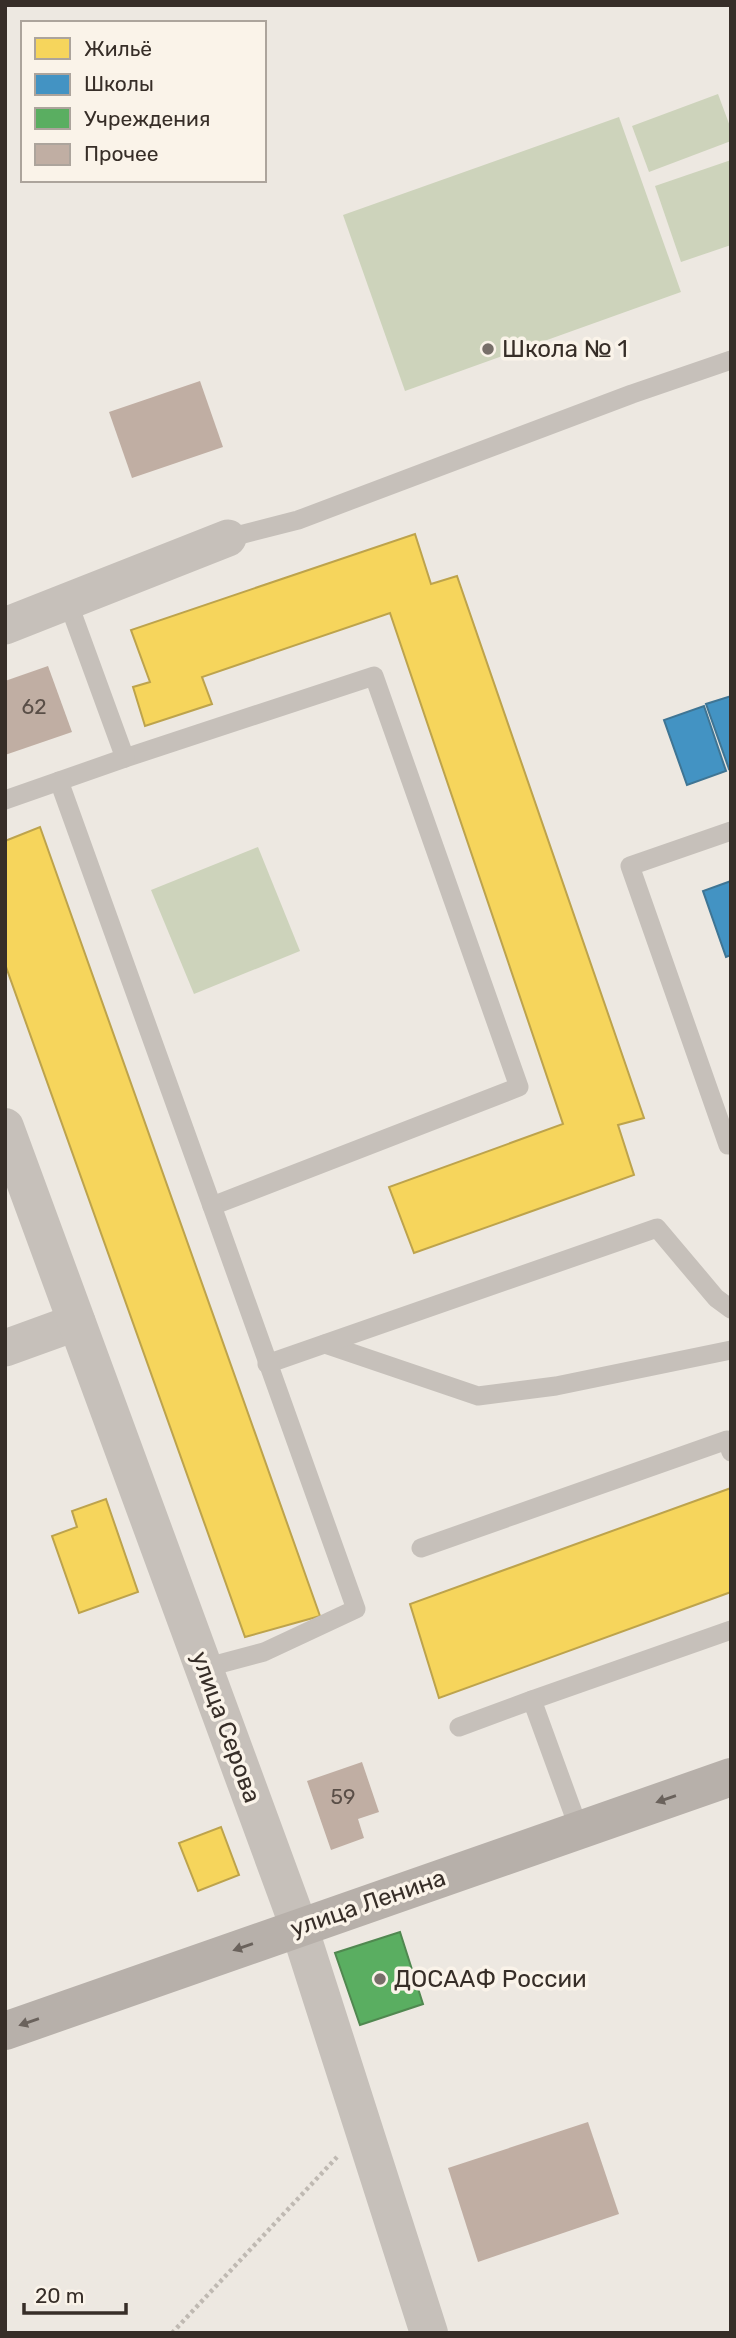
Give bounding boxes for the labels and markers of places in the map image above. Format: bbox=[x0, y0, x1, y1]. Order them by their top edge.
place label: Школа № 1 bbox=[502, 335, 628, 363]
marker: Школа № 1 bbox=[480, 341, 496, 357]
place label: ДОСААФ России bbox=[394, 1965, 587, 1993]
marker: ДОСААФ России bbox=[372, 1971, 388, 1987]

